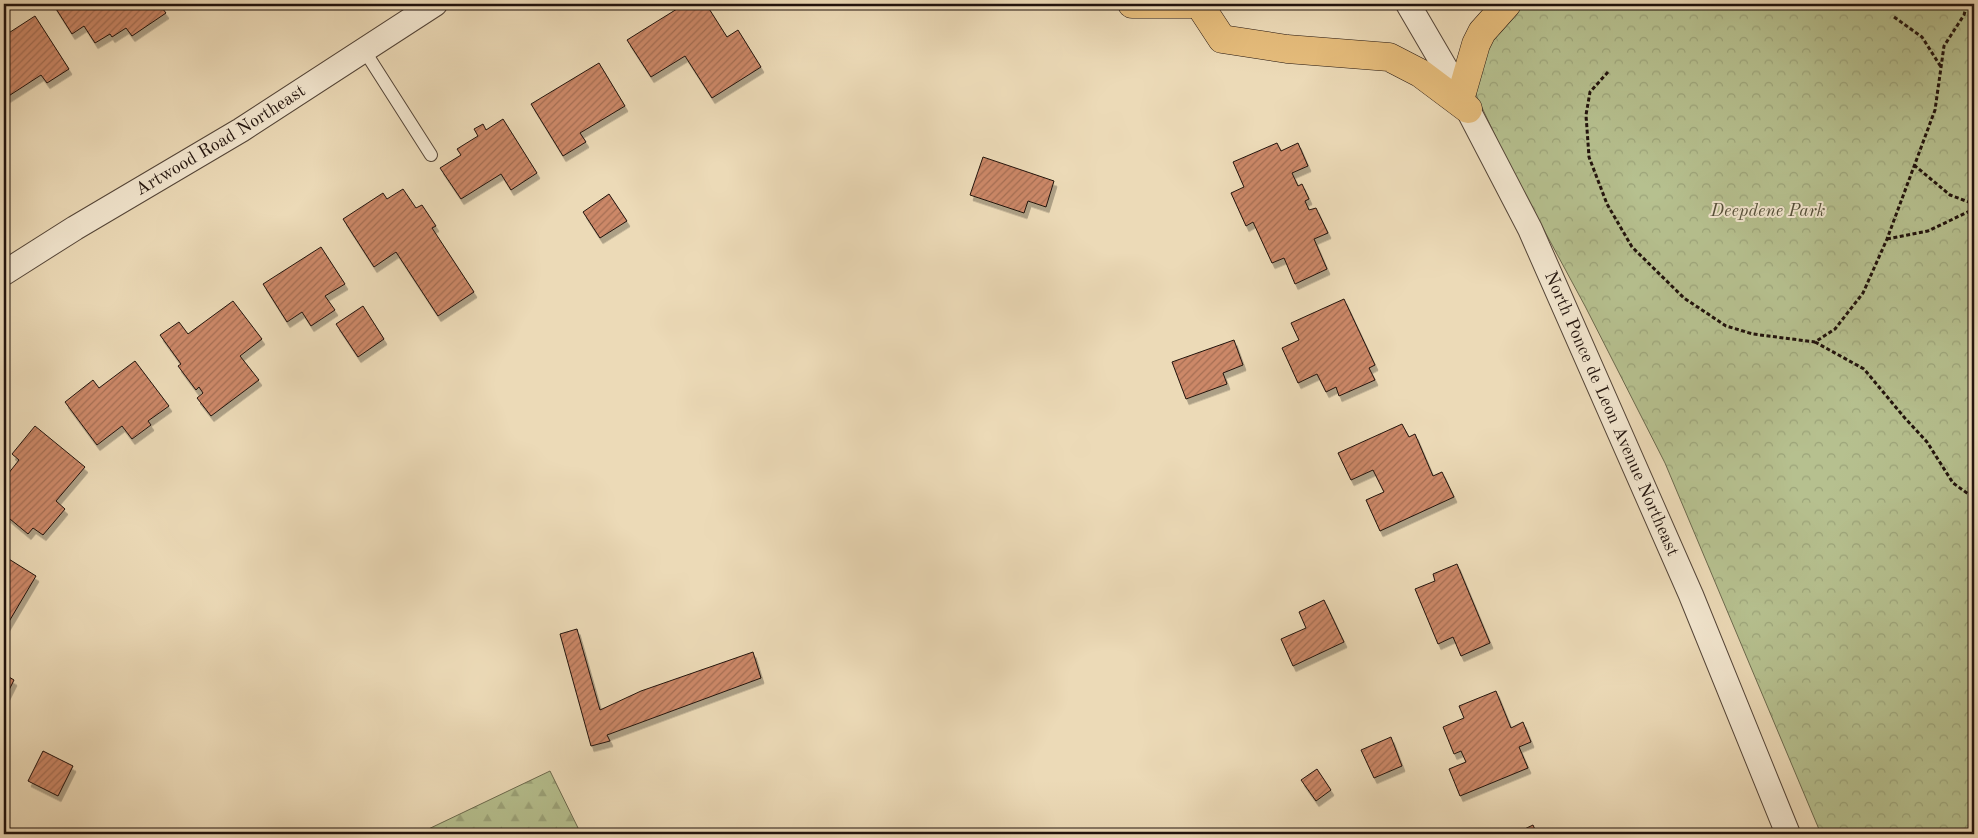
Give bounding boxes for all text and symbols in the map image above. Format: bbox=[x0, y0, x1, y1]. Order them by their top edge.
street label: Artwood Road Northeast bbox=[132, 82, 309, 199]
park label: Deepdene Park bbox=[1710, 202, 1826, 220]
street label: North Ponce de Leon Avenue Northeast bbox=[1541, 269, 1682, 559]

